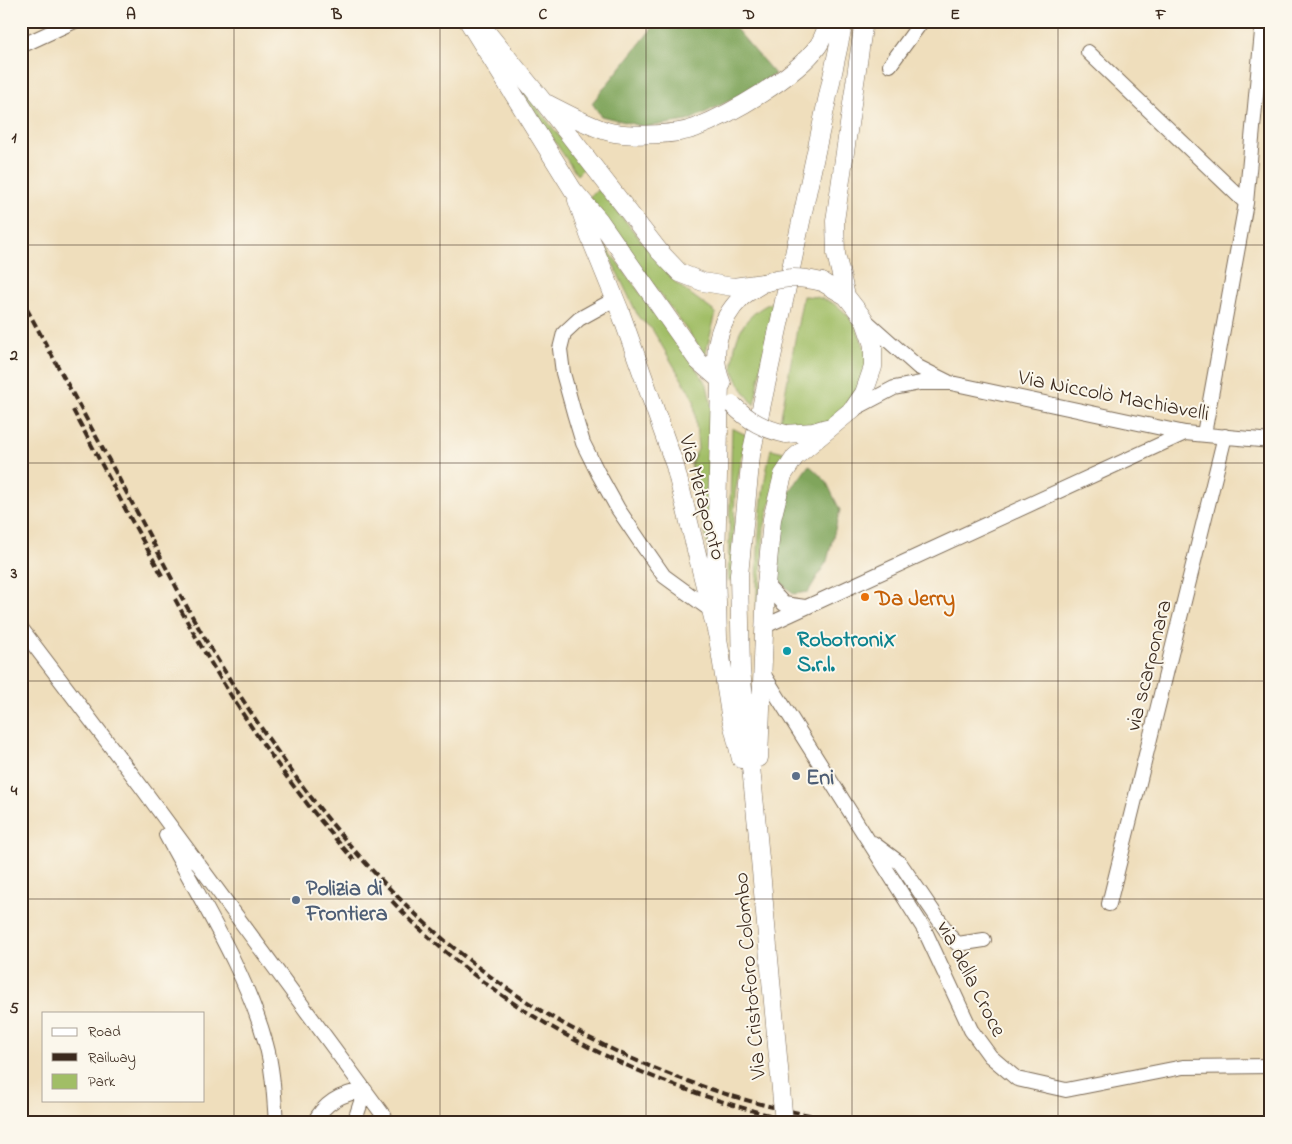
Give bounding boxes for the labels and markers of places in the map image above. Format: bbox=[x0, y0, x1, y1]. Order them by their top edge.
place label: Da Jerry bbox=[874, 584, 955, 617]
marker: Da Jerry bbox=[859, 591, 871, 603]
place label: RobotroniX S.r.l. bbox=[797, 625, 896, 682]
marker: RobotroniX S.r.l. bbox=[781, 645, 793, 657]
place label: Eni bbox=[806, 763, 834, 795]
marker: Eni bbox=[790, 770, 802, 782]
place label: Polizia di Frontiera bbox=[305, 874, 388, 931]
marker: Polizia di Frontiera bbox=[290, 894, 302, 906]

